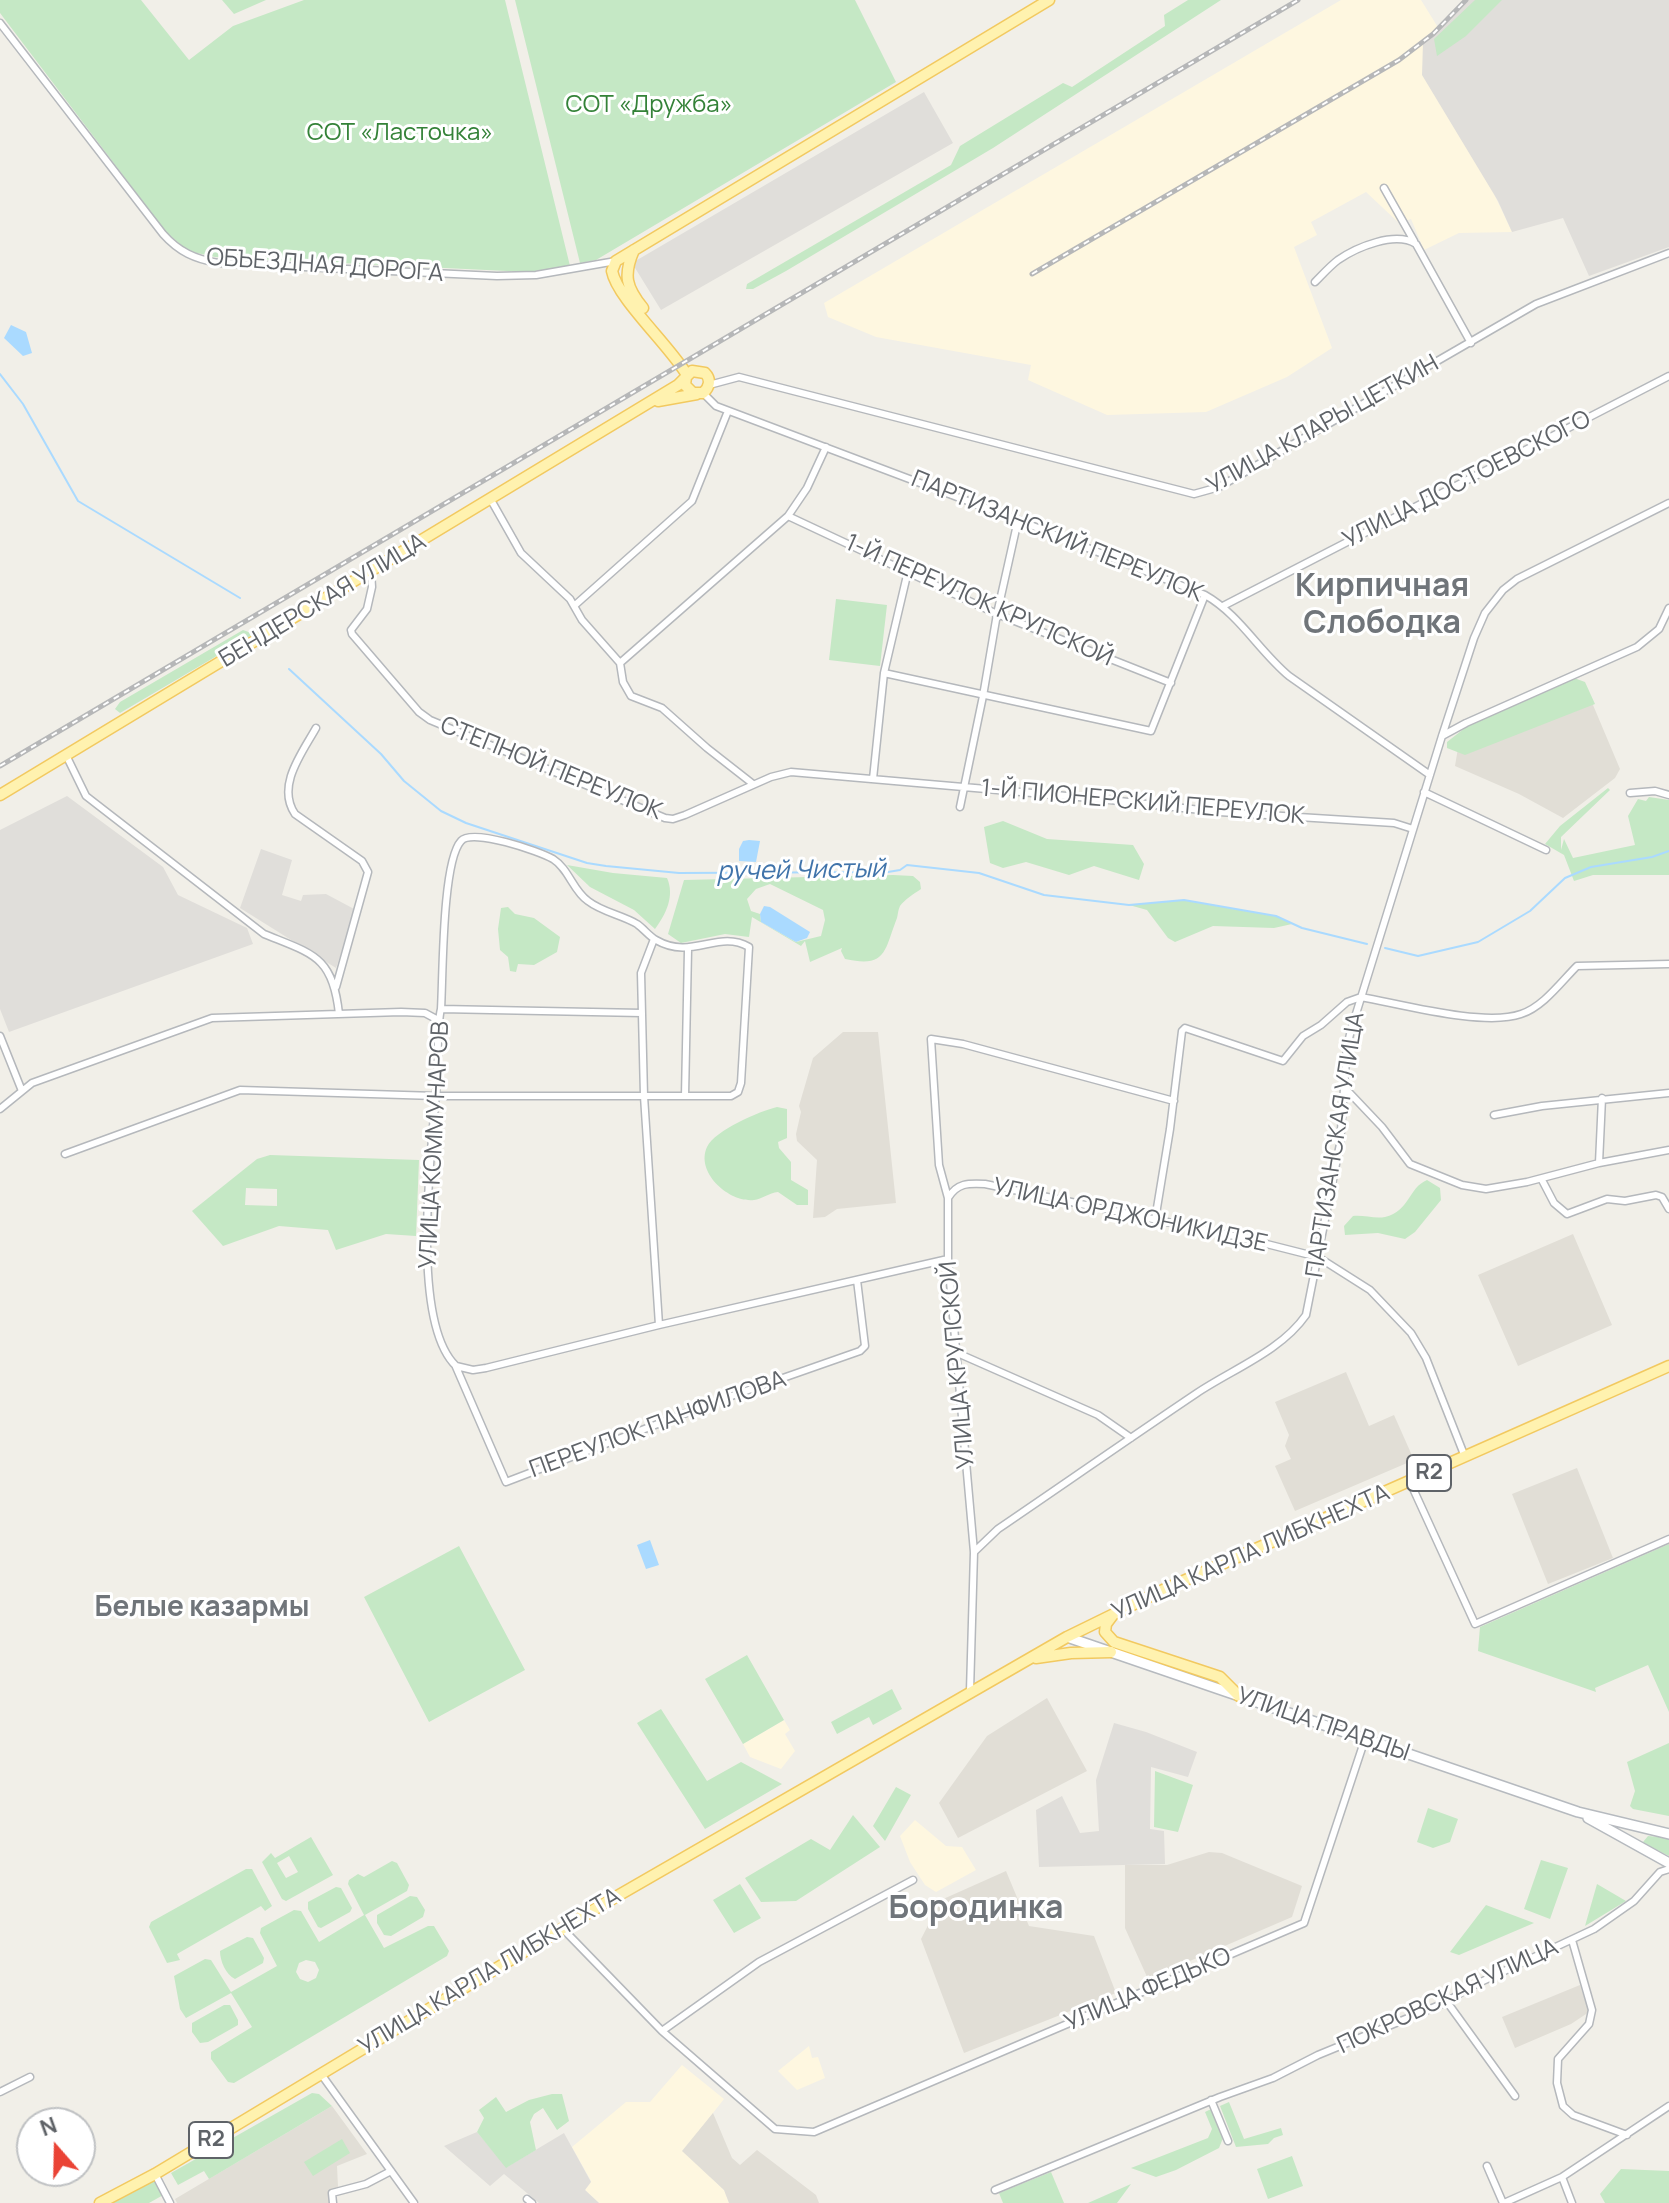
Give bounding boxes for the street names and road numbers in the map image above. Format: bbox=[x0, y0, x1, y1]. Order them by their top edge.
street label: ОБЪЕЗДНАЯ ДОРОГА bbox=[205, 243, 445, 289]
street label: УЛИЦА КЛАРЫ ЦЕТКИН bbox=[1202, 349, 1444, 501]
street label: УЛИЦА ДОСТОЕВСКОГО bbox=[1338, 405, 1596, 555]
street label: ПАРТИЗАНСКИЙ ПЕРЕУЛОК bbox=[907, 465, 1207, 609]
street label: БЕНДЕРСКАЯ УЛИЦА bbox=[214, 528, 432, 674]
street label: 1-Й ПЕРЕУЛОК КРУПСКОЙ bbox=[841, 529, 1117, 673]
street label: СТЕПНОЙ ПЕРЕУЛОК bbox=[436, 711, 666, 827]
street label: 1-Й ПИОНЕРСКИЙ ПЕРЕУЛОК bbox=[980, 774, 1306, 832]
street label: ПАРТИЗАНСКАЯ УЛИЦА bbox=[1301, 1010, 1371, 1280]
street label: УЛИЦА КОММУНАРОВ bbox=[414, 1020, 456, 1270]
street label: УЛИЦА ОРДЖОНИКИДЗЕ bbox=[990, 1173, 1270, 1259]
street label: УЛИЦА КРУПСКОЙ bbox=[935, 1260, 981, 1470]
street label: ПЕРЕУЛОК ПАНФИЛОВА bbox=[526, 1365, 790, 1485]
road number: R2 bbox=[1407, 1455, 1451, 1491]
street label: УЛИЦА КАРЛА ЛИБКНЕХТА bbox=[1108, 1479, 1394, 1627]
street label: УЛИЦА ПРАВДЫ bbox=[1233, 1682, 1413, 1768]
street label: УЛИЦА КАРЛА ЛИБКНЕХТА bbox=[354, 1882, 626, 2062]
street label: ПОКРОВСКАЯ УЛИЦА bbox=[1333, 1933, 1563, 2061]
street label: УЛИЦА ФЕДЬКО bbox=[1061, 1942, 1235, 2038]
road number: R2 bbox=[189, 2122, 233, 2158]

